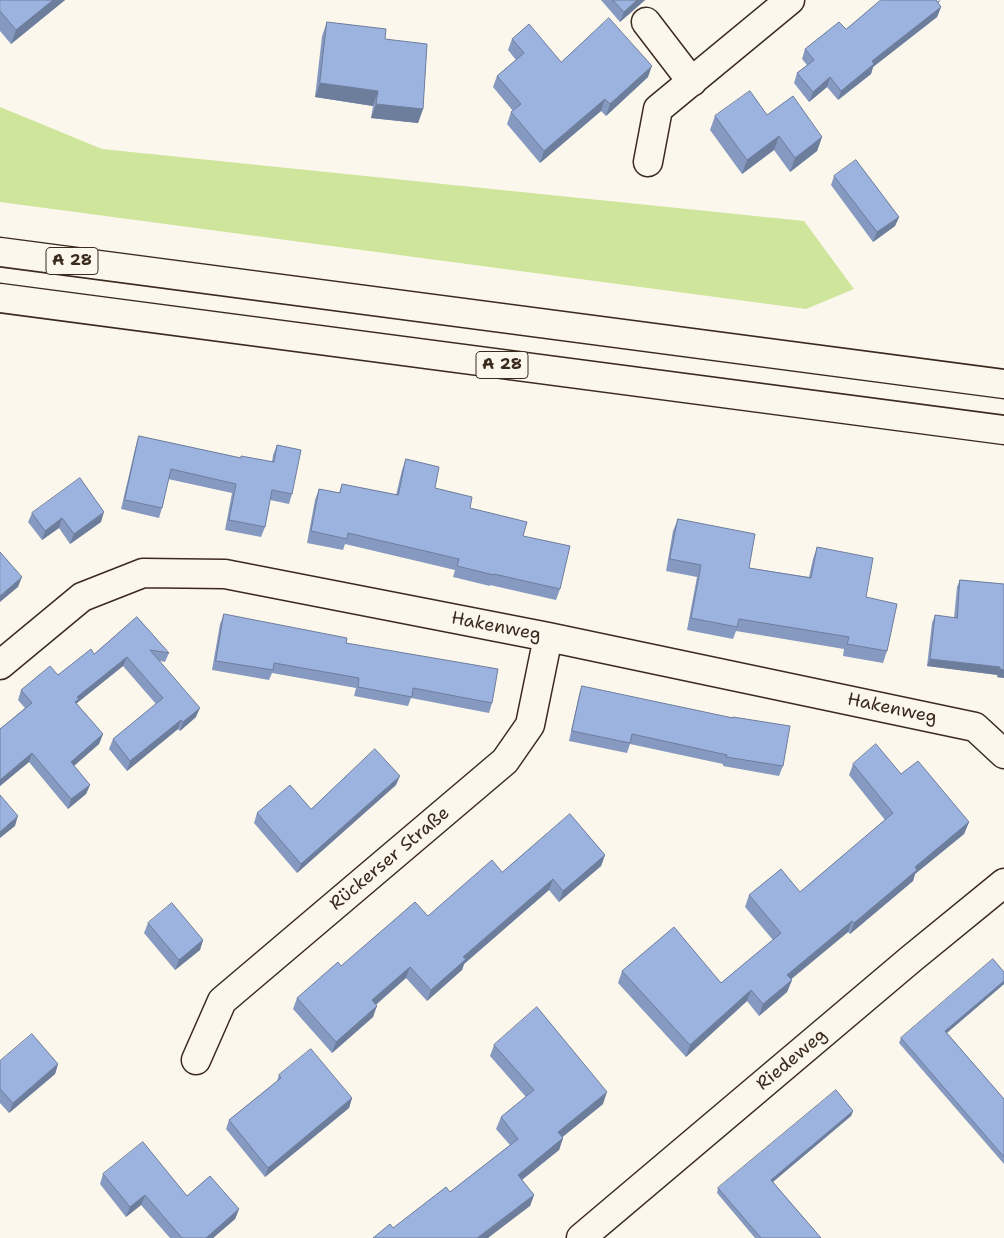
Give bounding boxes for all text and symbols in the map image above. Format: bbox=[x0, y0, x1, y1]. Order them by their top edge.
road number: A 28 bbox=[46, 248, 98, 274]
road number: A 28 bbox=[476, 352, 528, 378]
street label: Hakenweg bbox=[449, 608, 543, 646]
street label: Hakenweg bbox=[845, 689, 939, 729]
street label: Rückerser Straße bbox=[326, 803, 454, 915]
street label: Riedeweg bbox=[753, 1024, 831, 1096]

